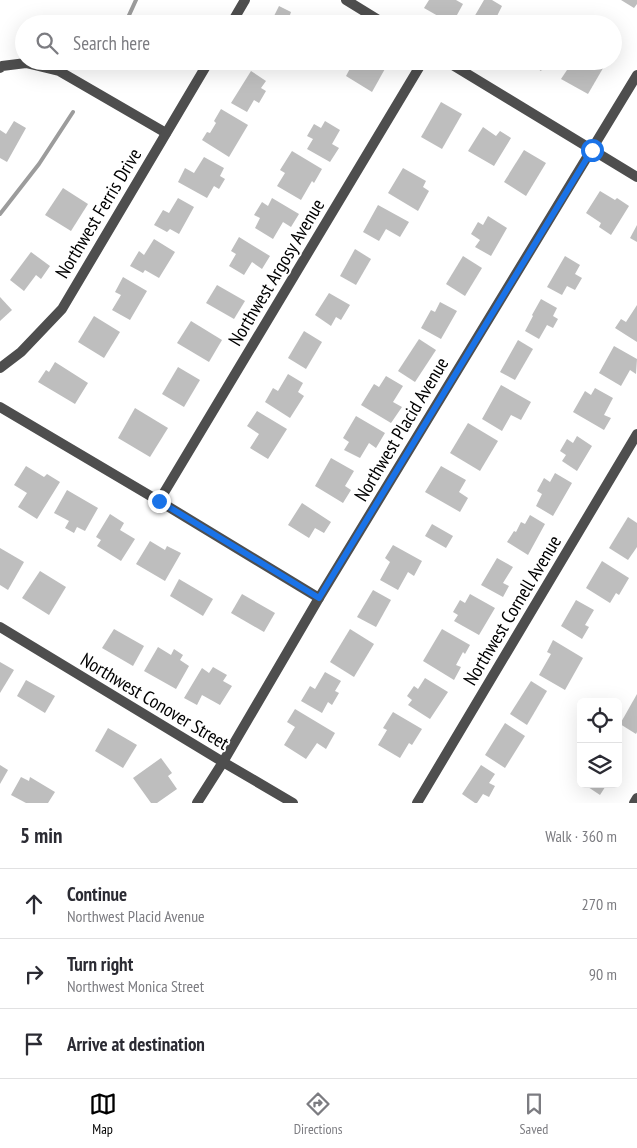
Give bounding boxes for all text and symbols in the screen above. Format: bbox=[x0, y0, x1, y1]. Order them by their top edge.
search box bbox=[15, 15, 622, 70]
icon: search bbox=[33, 29, 61, 57]
text: Search here bbox=[73, 31, 150, 55]
route start bbox=[581, 139, 604, 162]
street label: Northwest Ferris Drive bbox=[50, 144, 146, 282]
street label: Northwest Argosy Avenue bbox=[223, 194, 329, 350]
street label: Northwest Placid Avenue bbox=[349, 353, 453, 505]
route end bbox=[148, 490, 171, 513]
street label: Northwest Cornell Avenue bbox=[458, 531, 566, 689]
street label: Northwest Conover Street bbox=[76, 647, 234, 755]
map controls bbox=[577, 698, 622, 788]
button: locate bbox=[577, 698, 622, 743]
button: layers bbox=[577, 743, 622, 788]
text: 5 min bbox=[20, 822, 62, 849]
text: Walk · 360 m bbox=[545, 826, 617, 846]
text: Continue bbox=[67, 882, 127, 906]
icon: ahead bbox=[20, 890, 48, 918]
text: 270 m bbox=[582, 894, 617, 914]
text: Northwest Placid Avenue bbox=[67, 906, 205, 926]
text: Turn right bbox=[67, 952, 133, 976]
icon: right bbox=[20, 960, 48, 988]
text: 90 m bbox=[589, 964, 617, 984]
text: Northwest Monica Street bbox=[67, 976, 204, 996]
icon: arrive bbox=[20, 1030, 48, 1058]
text: Arrive at destination bbox=[67, 1032, 205, 1056]
tab: Map bbox=[89, 1090, 117, 1138]
tab: Directions bbox=[294, 1090, 342, 1138]
tab: Saved bbox=[520, 1090, 548, 1138]

